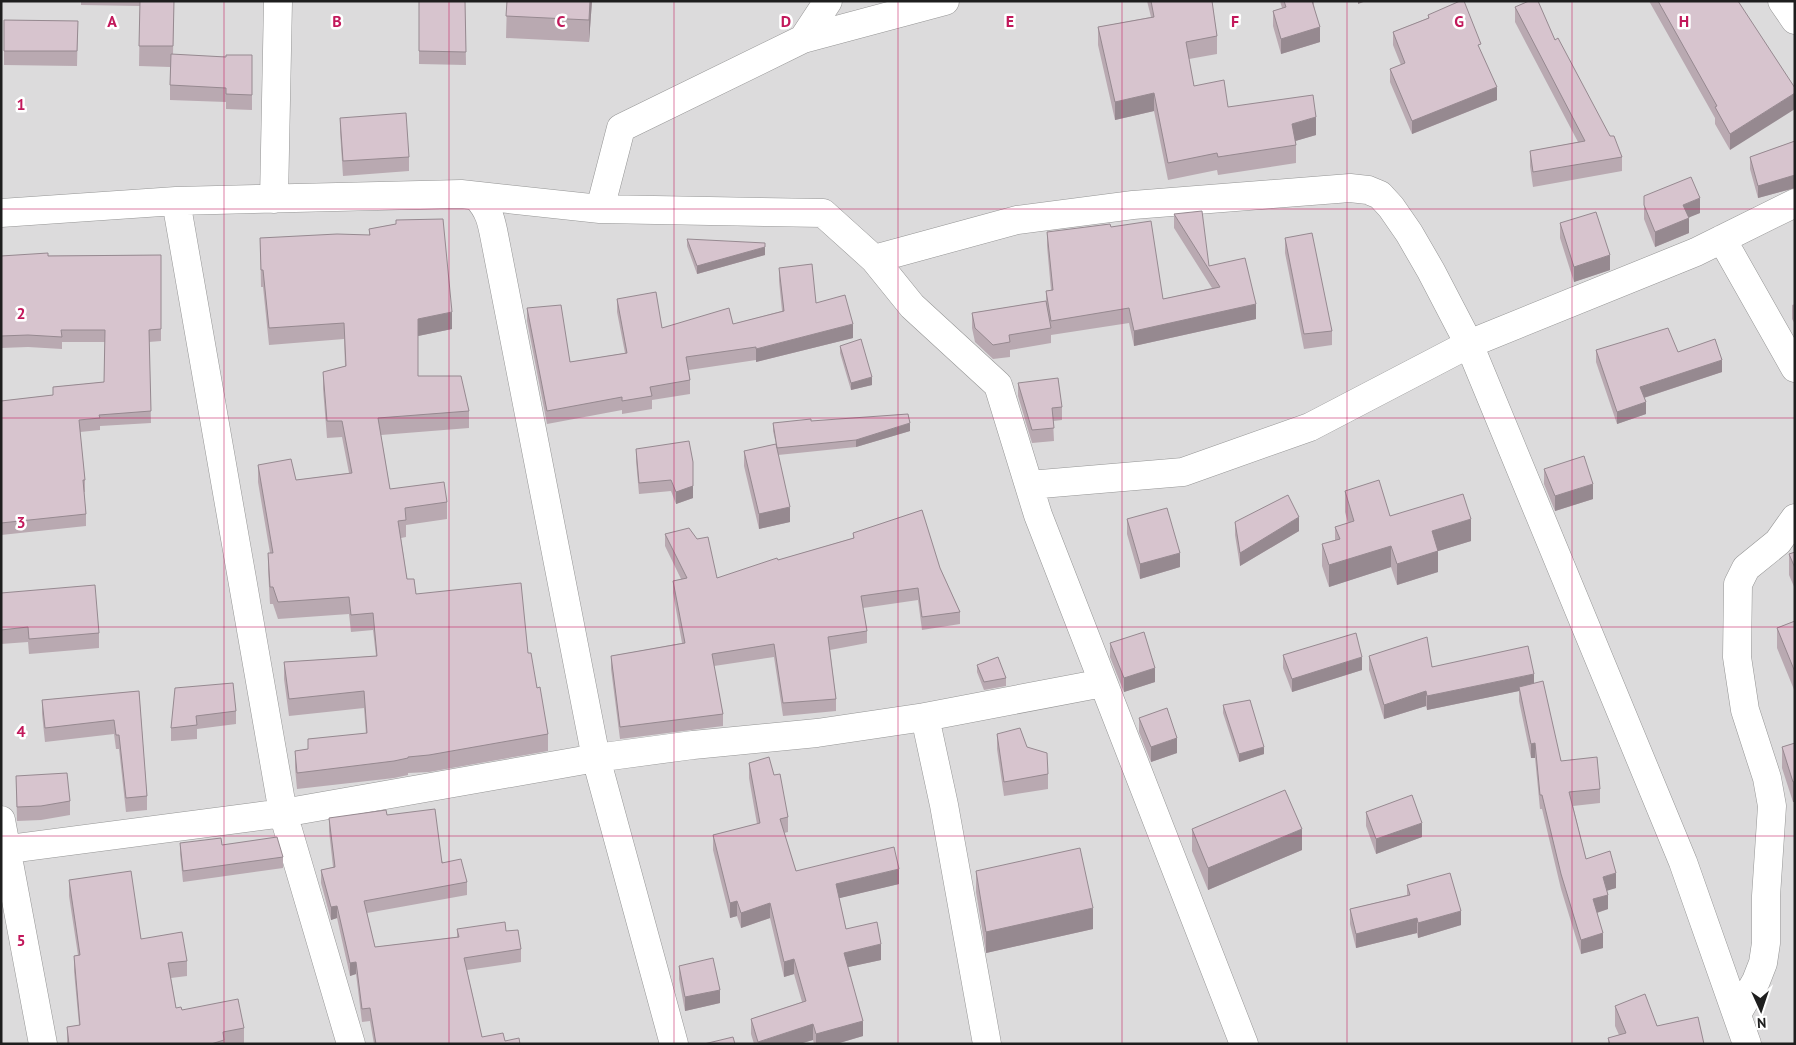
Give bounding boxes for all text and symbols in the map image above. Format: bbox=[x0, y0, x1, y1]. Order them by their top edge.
text: A bbox=[107, 11, 117, 31]
text: B bbox=[332, 11, 342, 31]
text: C bbox=[557, 11, 566, 31]
text: D bbox=[781, 11, 791, 31]
text: E bbox=[1006, 11, 1014, 31]
text: F bbox=[1231, 11, 1239, 31]
text: G bbox=[1454, 11, 1464, 31]
text: H bbox=[1679, 11, 1689, 31]
text: 1 bbox=[16, 94, 26, 114]
text: 2 bbox=[16, 303, 26, 323]
text: 3 bbox=[16, 512, 26, 532]
text: 4 bbox=[16, 721, 26, 741]
text: 5 bbox=[16, 930, 26, 950]
north arrow bbox=[1736, 985, 1786, 1035]
text: N bbox=[1757, 1014, 1767, 1032]

